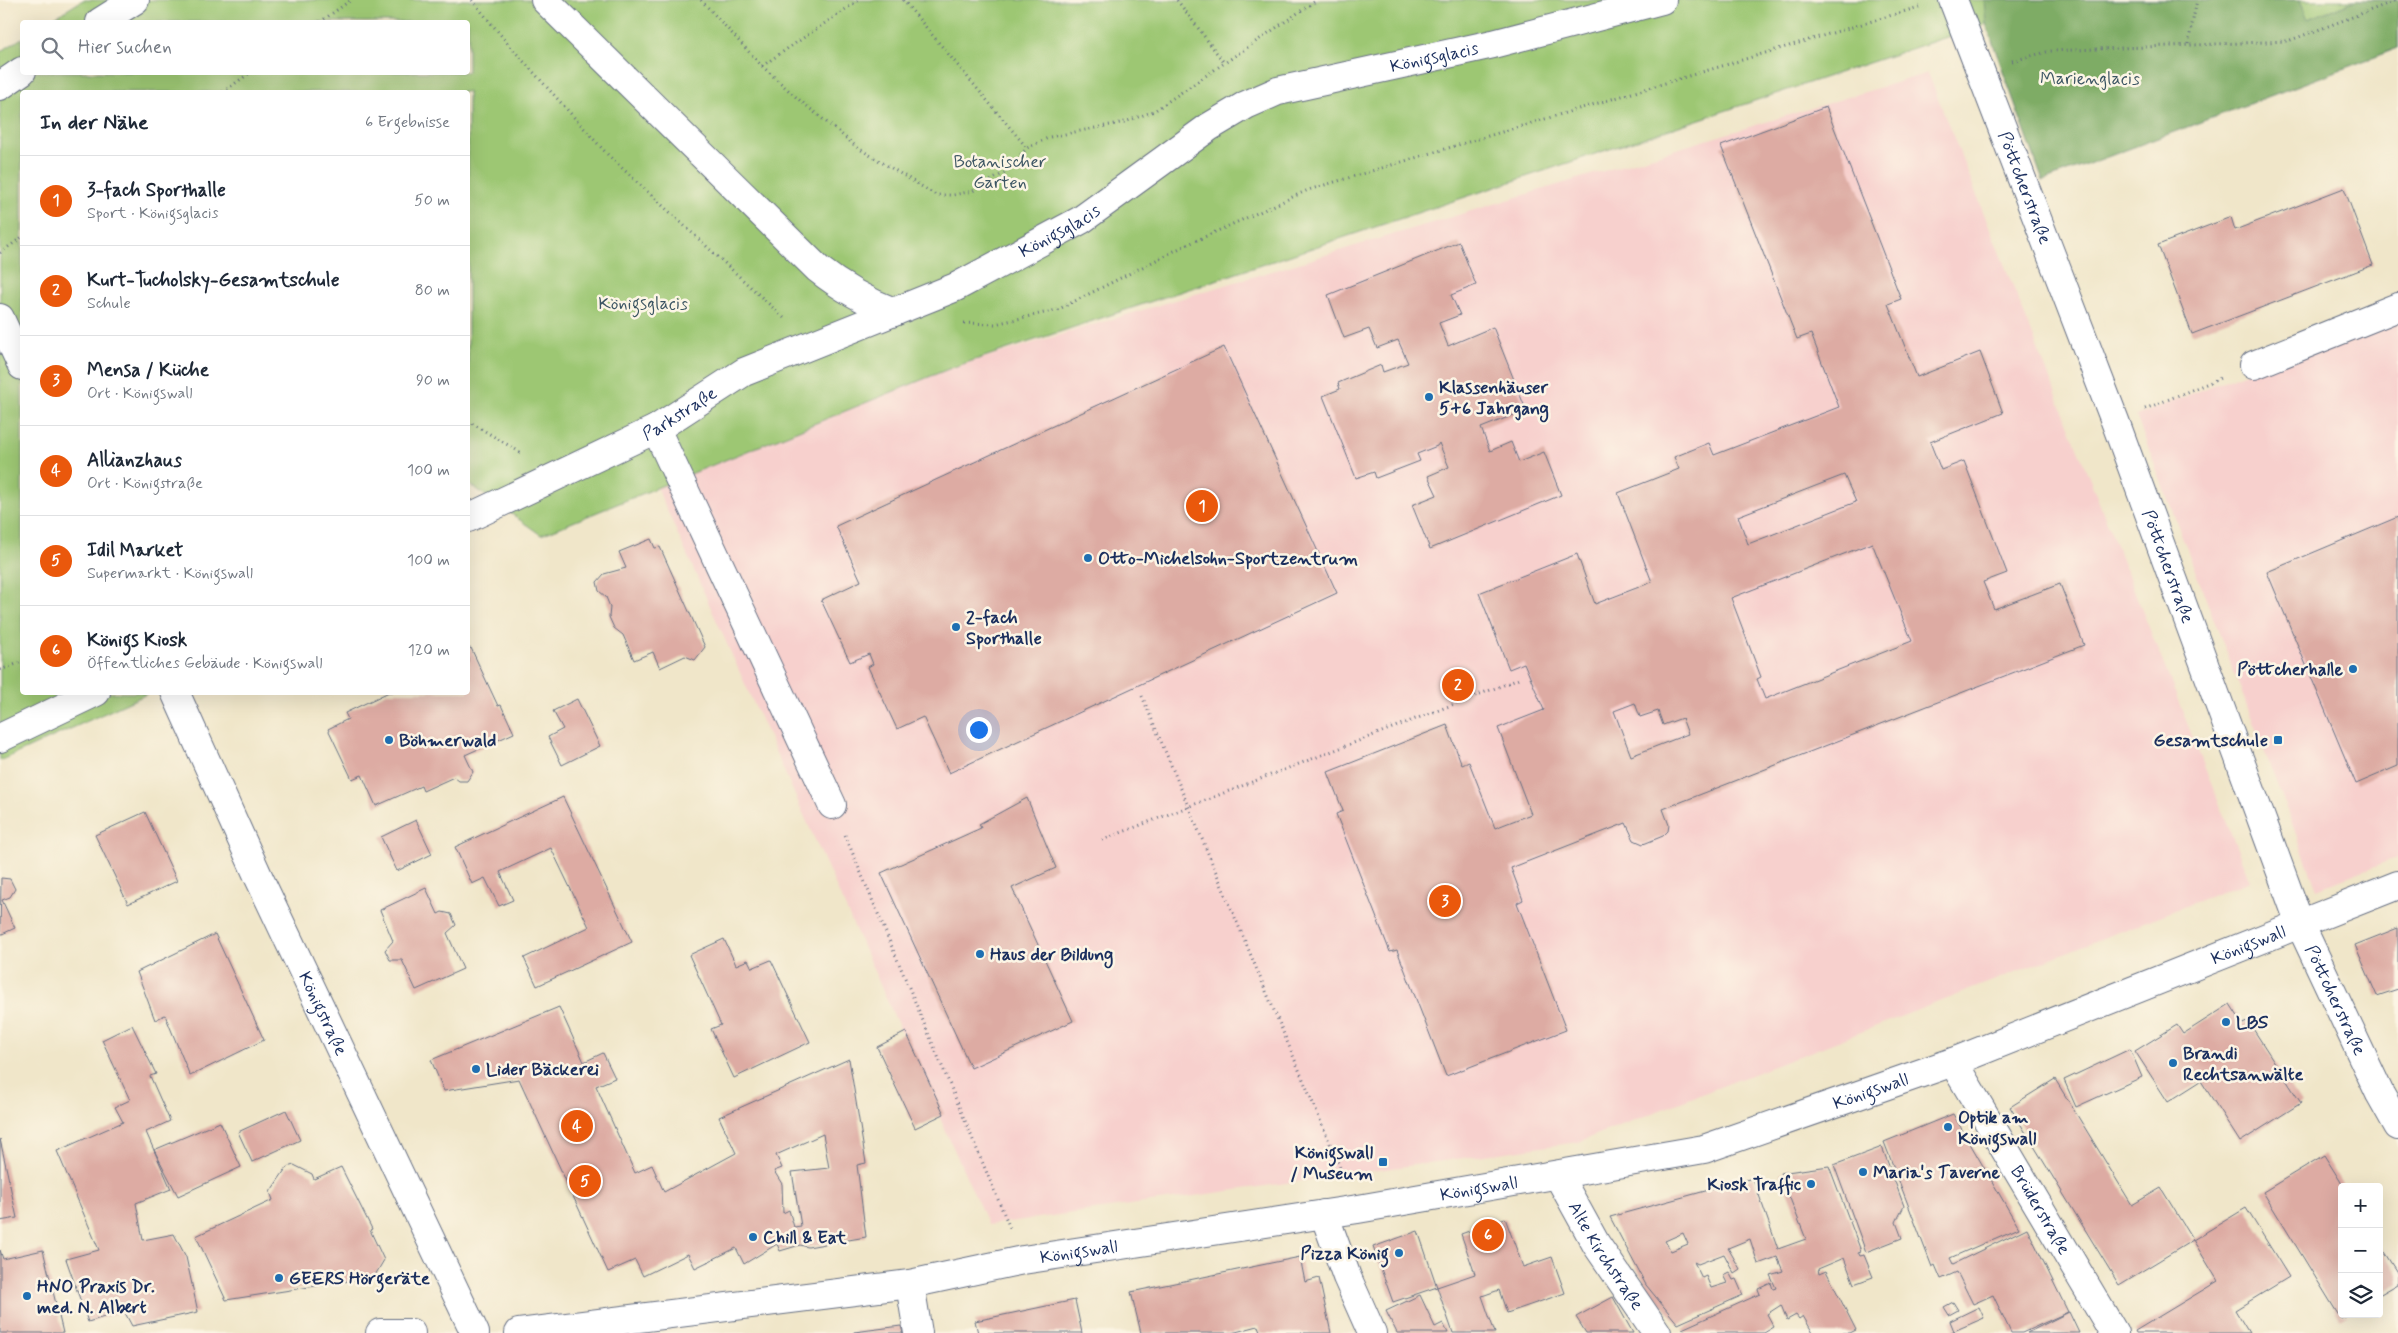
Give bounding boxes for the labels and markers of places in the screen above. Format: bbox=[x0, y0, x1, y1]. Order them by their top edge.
place label: Klassenhäuser 5+6 Jahrgang bbox=[1439, 376, 1549, 423]
marker: Klassenhäuser 5+6 Jahrgang bbox=[1423, 391, 1435, 403]
pin: 1 bbox=[1186, 487, 1218, 525]
place label: Otto-Michelsohn-Sportzentrum bbox=[1098, 547, 1359, 571]
marker: Otto-Michelsohn-Sportzentrum bbox=[1082, 552, 1094, 564]
place label: 2-fach Sporthalle bbox=[966, 606, 1042, 651]
marker: 2-fach Sporthalle bbox=[950, 621, 962, 633]
place label: Pöttcherhalle bbox=[2237, 658, 2344, 682]
marker: Pöttcherhalle bbox=[2347, 663, 2359, 675]
pin: 2 bbox=[1442, 666, 1474, 704]
place label: Böhmerwald bbox=[399, 729, 497, 753]
place label: Gesamtschule bbox=[2153, 729, 2268, 753]
marker: Böhmerwald bbox=[383, 734, 395, 746]
marker: Gesamtschule bbox=[2272, 734, 2284, 746]
pin: 3 bbox=[1429, 882, 1461, 920]
place label: Haus der Bildung bbox=[990, 943, 1113, 969]
marker: Haus der Bildung bbox=[974, 948, 986, 960]
place label: LBS bbox=[2236, 1011, 2269, 1035]
marker: LBS bbox=[2220, 1016, 2232, 1028]
place label: Brandi Rechtsanwälte bbox=[2183, 1042, 2303, 1087]
marker: Brandi Rechtsanwälte bbox=[2167, 1057, 2179, 1069]
place label: Lider Bäckerei bbox=[486, 1058, 600, 1082]
marker: Lider Bäckerei bbox=[470, 1063, 482, 1075]
place label: Optik am Königswall bbox=[1958, 1106, 2037, 1153]
pin: 4 bbox=[561, 1107, 593, 1145]
marker: Optik am Königswall bbox=[1942, 1121, 1954, 1133]
place label: Königswall / Museum bbox=[1290, 1141, 1373, 1186]
marker: Königswall / Museum bbox=[1377, 1156, 1389, 1168]
place label: Maria's Taverne bbox=[1873, 1161, 2001, 1185]
pin: 5 bbox=[569, 1162, 601, 1200]
marker: Maria's Taverne bbox=[1857, 1166, 1869, 1178]
place label: Kiosk Traffic bbox=[1707, 1173, 1802, 1197]
marker: Kiosk Traffic bbox=[1805, 1178, 1817, 1190]
pin: 6 bbox=[1472, 1216, 1504, 1254]
place label: Chill & Eat bbox=[763, 1226, 847, 1250]
marker: Chill & Eat bbox=[747, 1231, 759, 1243]
place label: Pizza König bbox=[1301, 1242, 1389, 1268]
marker: Pizza König bbox=[1393, 1247, 1405, 1259]
place label: GEERS Hörgeräte bbox=[289, 1267, 430, 1293]
marker: GEERS Hörgeräte bbox=[273, 1272, 285, 1284]
place label: HNO Praxis Dr. med. N. Albert bbox=[37, 1275, 155, 1320]
marker: HNO Praxis Dr. med. N. Albert bbox=[21, 1290, 33, 1302]

